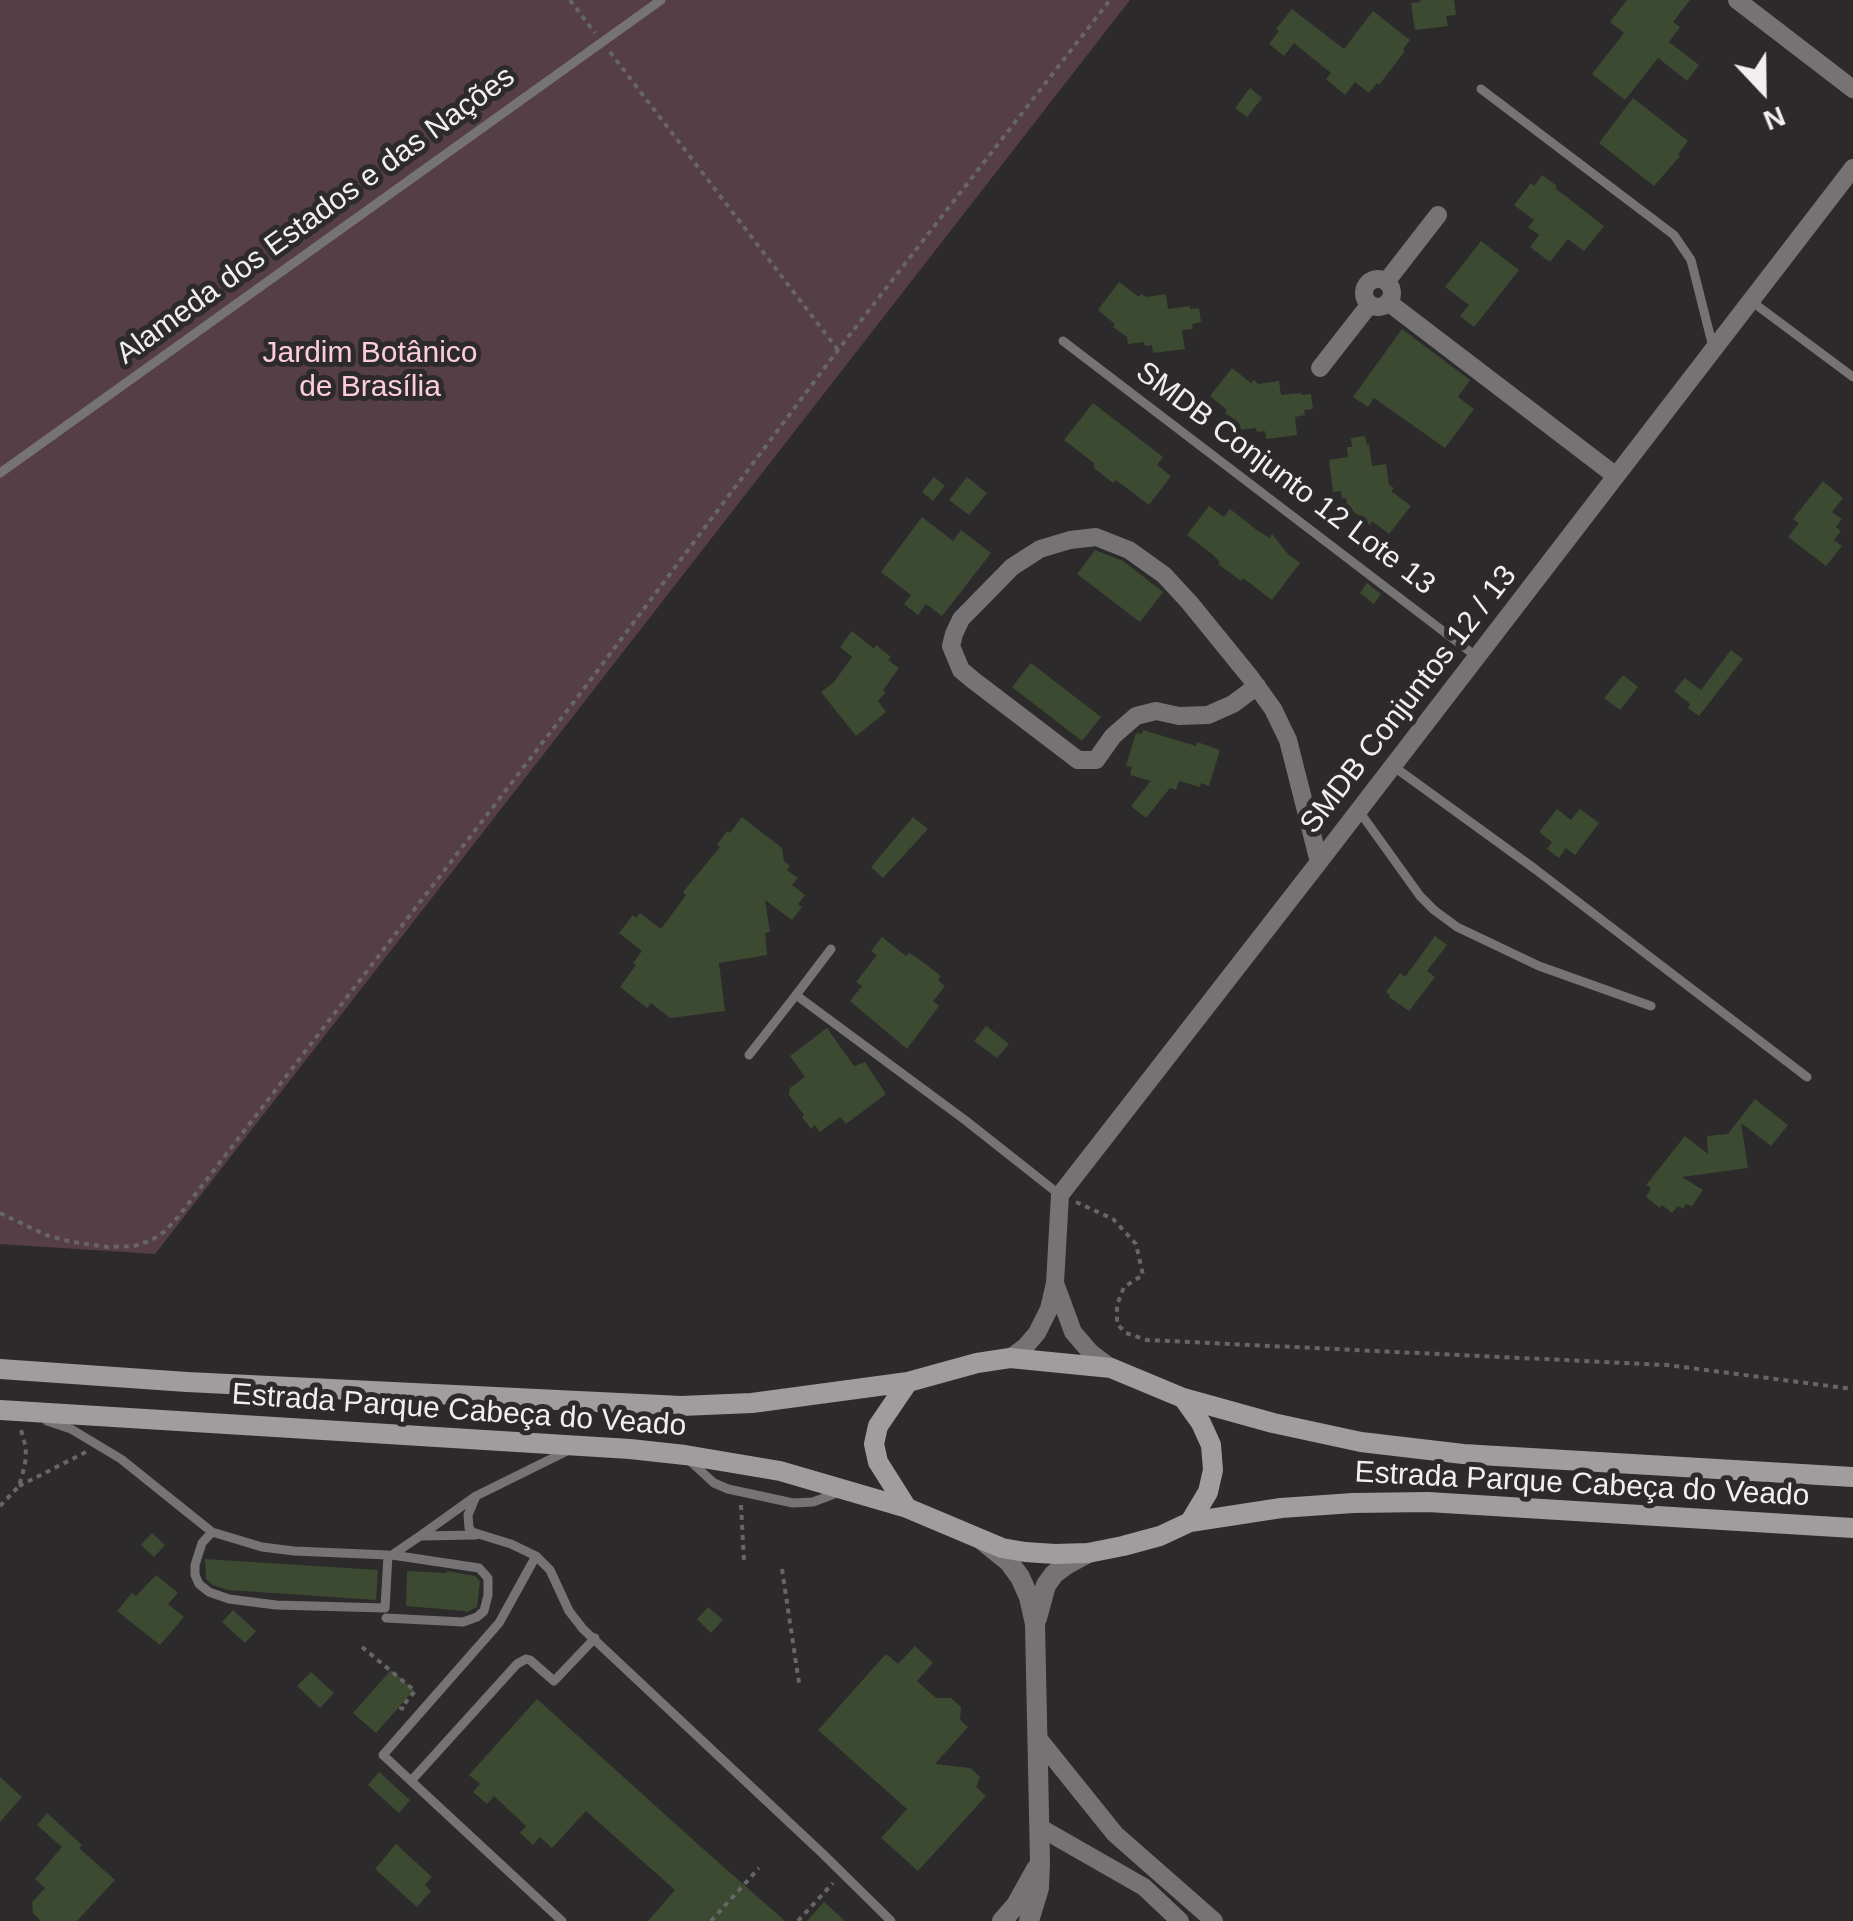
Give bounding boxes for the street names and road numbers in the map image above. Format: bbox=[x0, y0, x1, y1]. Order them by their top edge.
street label: Alameda dos Estados e das Nações bbox=[110, 59, 522, 373]
street label: SMDB Conjunto 12 Lote 13 bbox=[1128, 355, 1442, 603]
street label: SMDB Conjuntos 12 / 13 bbox=[1293, 559, 1525, 841]
street label: Estrada Parque Cabeça do Veado bbox=[231, 1377, 687, 1445]
street label: Estrada Parque Cabeça do Veado bbox=[1354, 1455, 1810, 1515]

